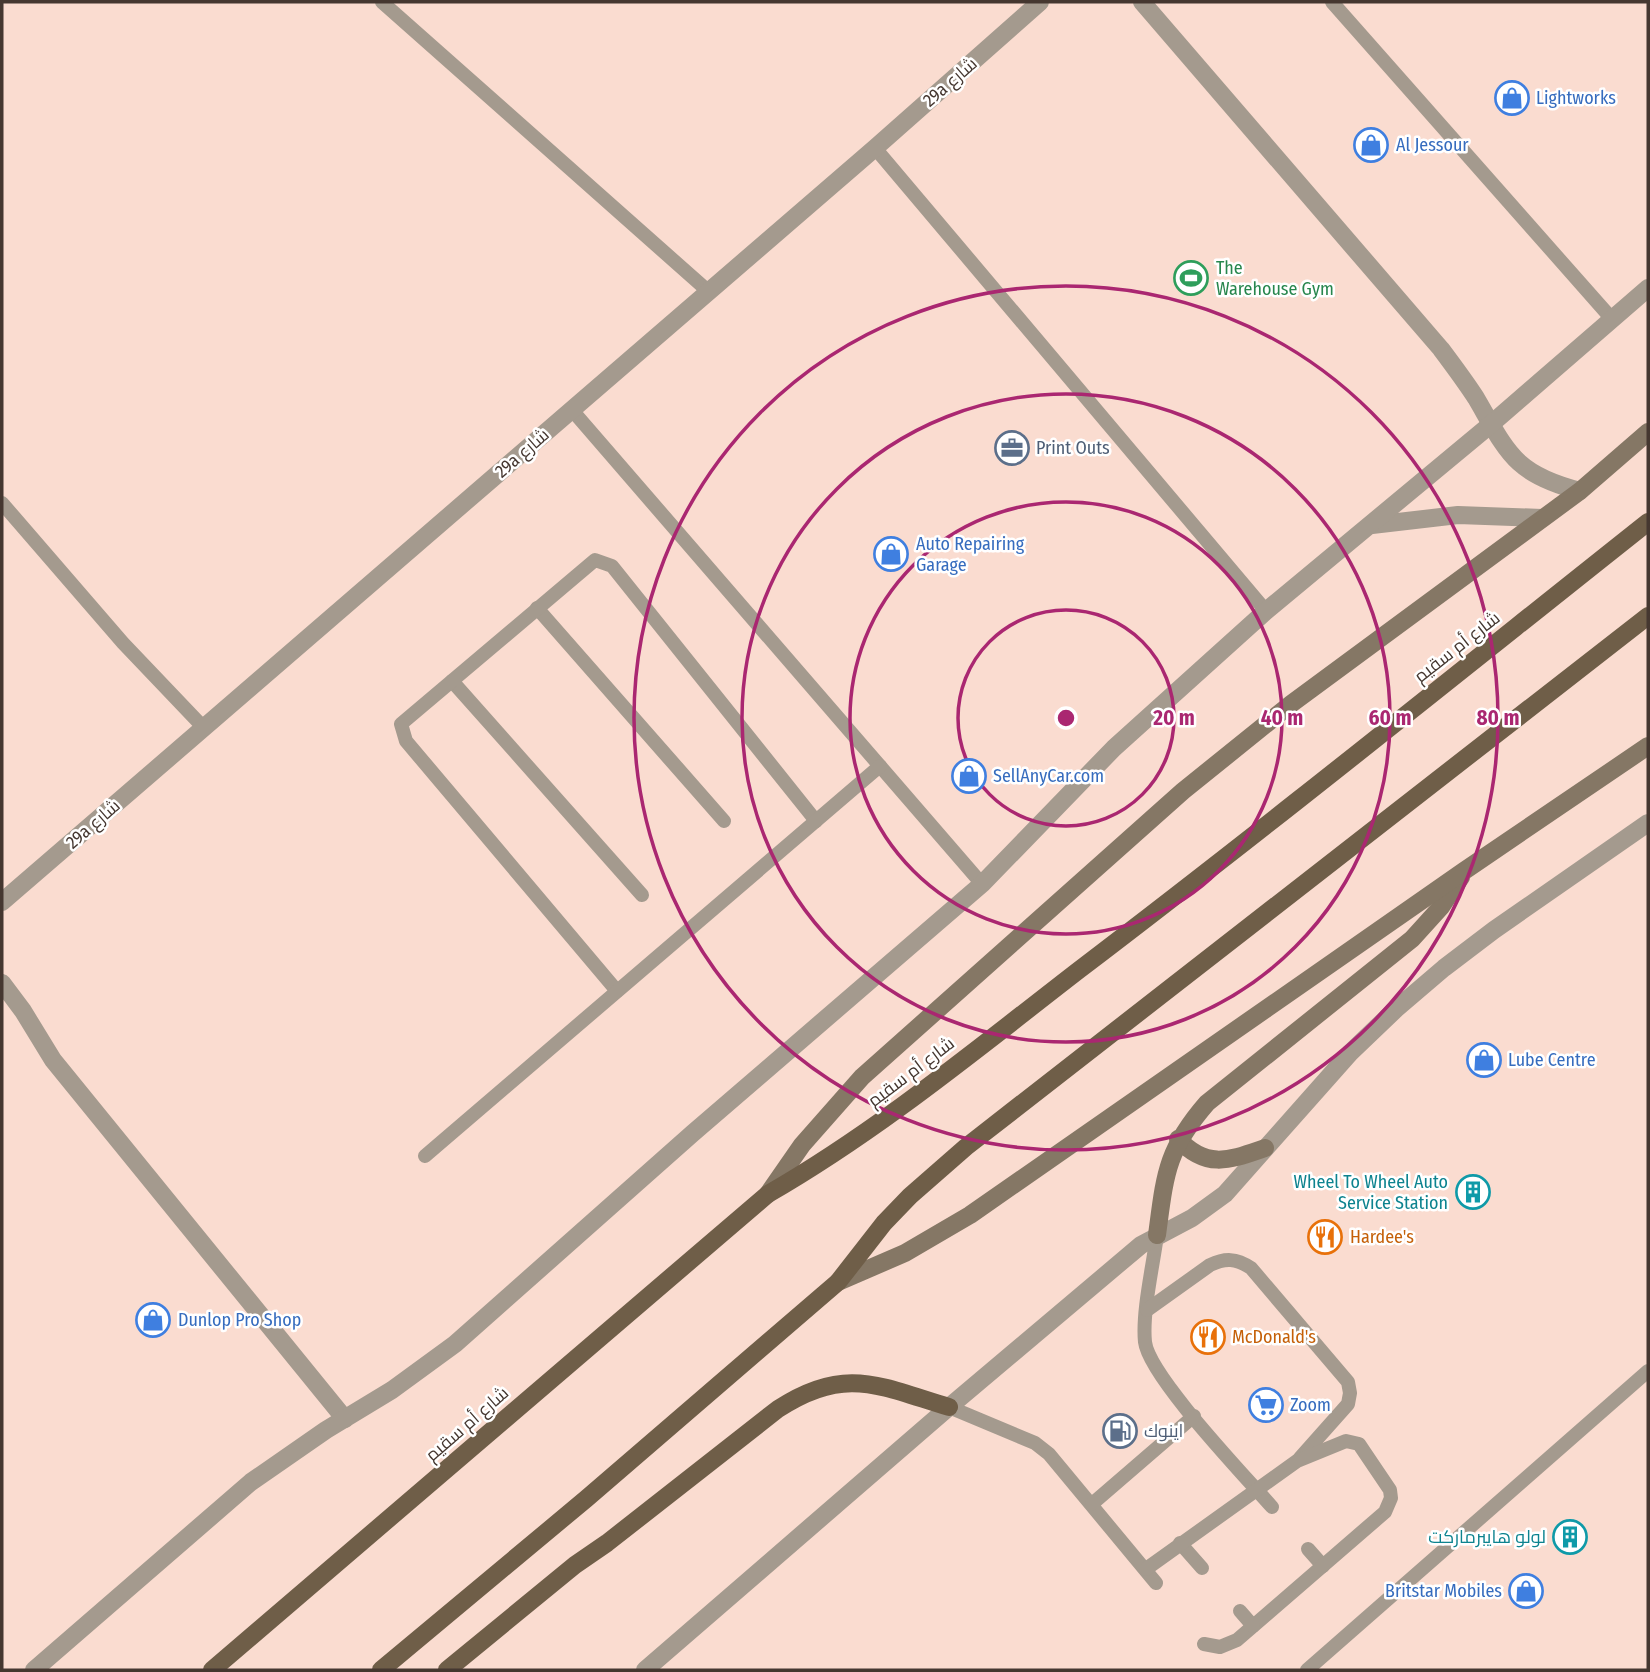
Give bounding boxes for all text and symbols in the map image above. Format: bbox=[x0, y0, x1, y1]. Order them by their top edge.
street label: 29a شارع bbox=[919, 53, 982, 112]
shop icon: Lightworks bbox=[1493, 79, 1531, 117]
place label: Lightworks bbox=[1536, 87, 1616, 109]
shop icon: Al Jessour bbox=[1352, 126, 1390, 164]
place label: Al Jessour bbox=[1396, 134, 1469, 156]
place label: The Warehouse Gym bbox=[1216, 257, 1334, 300]
sports icon: The Warehouse Gym bbox=[1172, 259, 1210, 297]
street label: 29a شارع bbox=[491, 424, 554, 483]
office icon: Print Outs bbox=[993, 429, 1031, 467]
place label: Print Outs bbox=[1036, 437, 1110, 459]
place label: Auto Repairing Garage bbox=[916, 533, 1025, 576]
shop icon: Auto Repairing Garage bbox=[872, 535, 910, 573]
street label: شارع أم سقيم bbox=[1410, 607, 1505, 688]
text: 20 m bbox=[1152, 705, 1195, 731]
text: 40 m bbox=[1261, 705, 1303, 731]
text: 60 m bbox=[1369, 705, 1411, 731]
text: 80 m bbox=[1477, 705, 1519, 731]
centre of rings bbox=[1054, 706, 1078, 730]
shop icon: SellAnyCar.com bbox=[950, 757, 988, 795]
place label: SellAnyCar.com bbox=[993, 765, 1104, 787]
street label: 29a شارع bbox=[62, 795, 125, 854]
street label: شارع أم سقيم bbox=[863, 1032, 959, 1113]
shop icon: Lube Centre bbox=[1465, 1041, 1503, 1079]
place label: Lube Centre bbox=[1508, 1049, 1596, 1071]
place label: Wheel To Wheel Auto Service Station bbox=[1294, 1171, 1448, 1214]
building icon: Wheel To Wheel Auto Service Station bbox=[1454, 1173, 1492, 1211]
restaurant icon: Hardee's bbox=[1306, 1218, 1344, 1256]
place label: Hardee's bbox=[1350, 1226, 1414, 1248]
shop icon: Dunlop Pro Shop bbox=[134, 1301, 172, 1339]
place label: Dunlop Pro Shop bbox=[178, 1309, 301, 1331]
restaurant icon: McDonald's bbox=[1189, 1318, 1227, 1356]
place label: McDonald's bbox=[1232, 1326, 1316, 1348]
street label: شارع أم سقيم bbox=[421, 1382, 514, 1467]
supermarket icon: Zoom bbox=[1247, 1386, 1285, 1424]
place label: Zoom bbox=[1290, 1394, 1331, 1416]
fuel station icon: اينوك bbox=[1101, 1412, 1139, 1450]
place label: اينوك bbox=[1144, 1420, 1183, 1442]
building icon: لولو هايبرماركت bbox=[1551, 1518, 1589, 1556]
place label: لولو هايبرماركت bbox=[1428, 1526, 1546, 1548]
shop icon: Britstar Mobiles bbox=[1507, 1572, 1545, 1610]
place label: Britstar Mobiles bbox=[1385, 1580, 1502, 1602]

